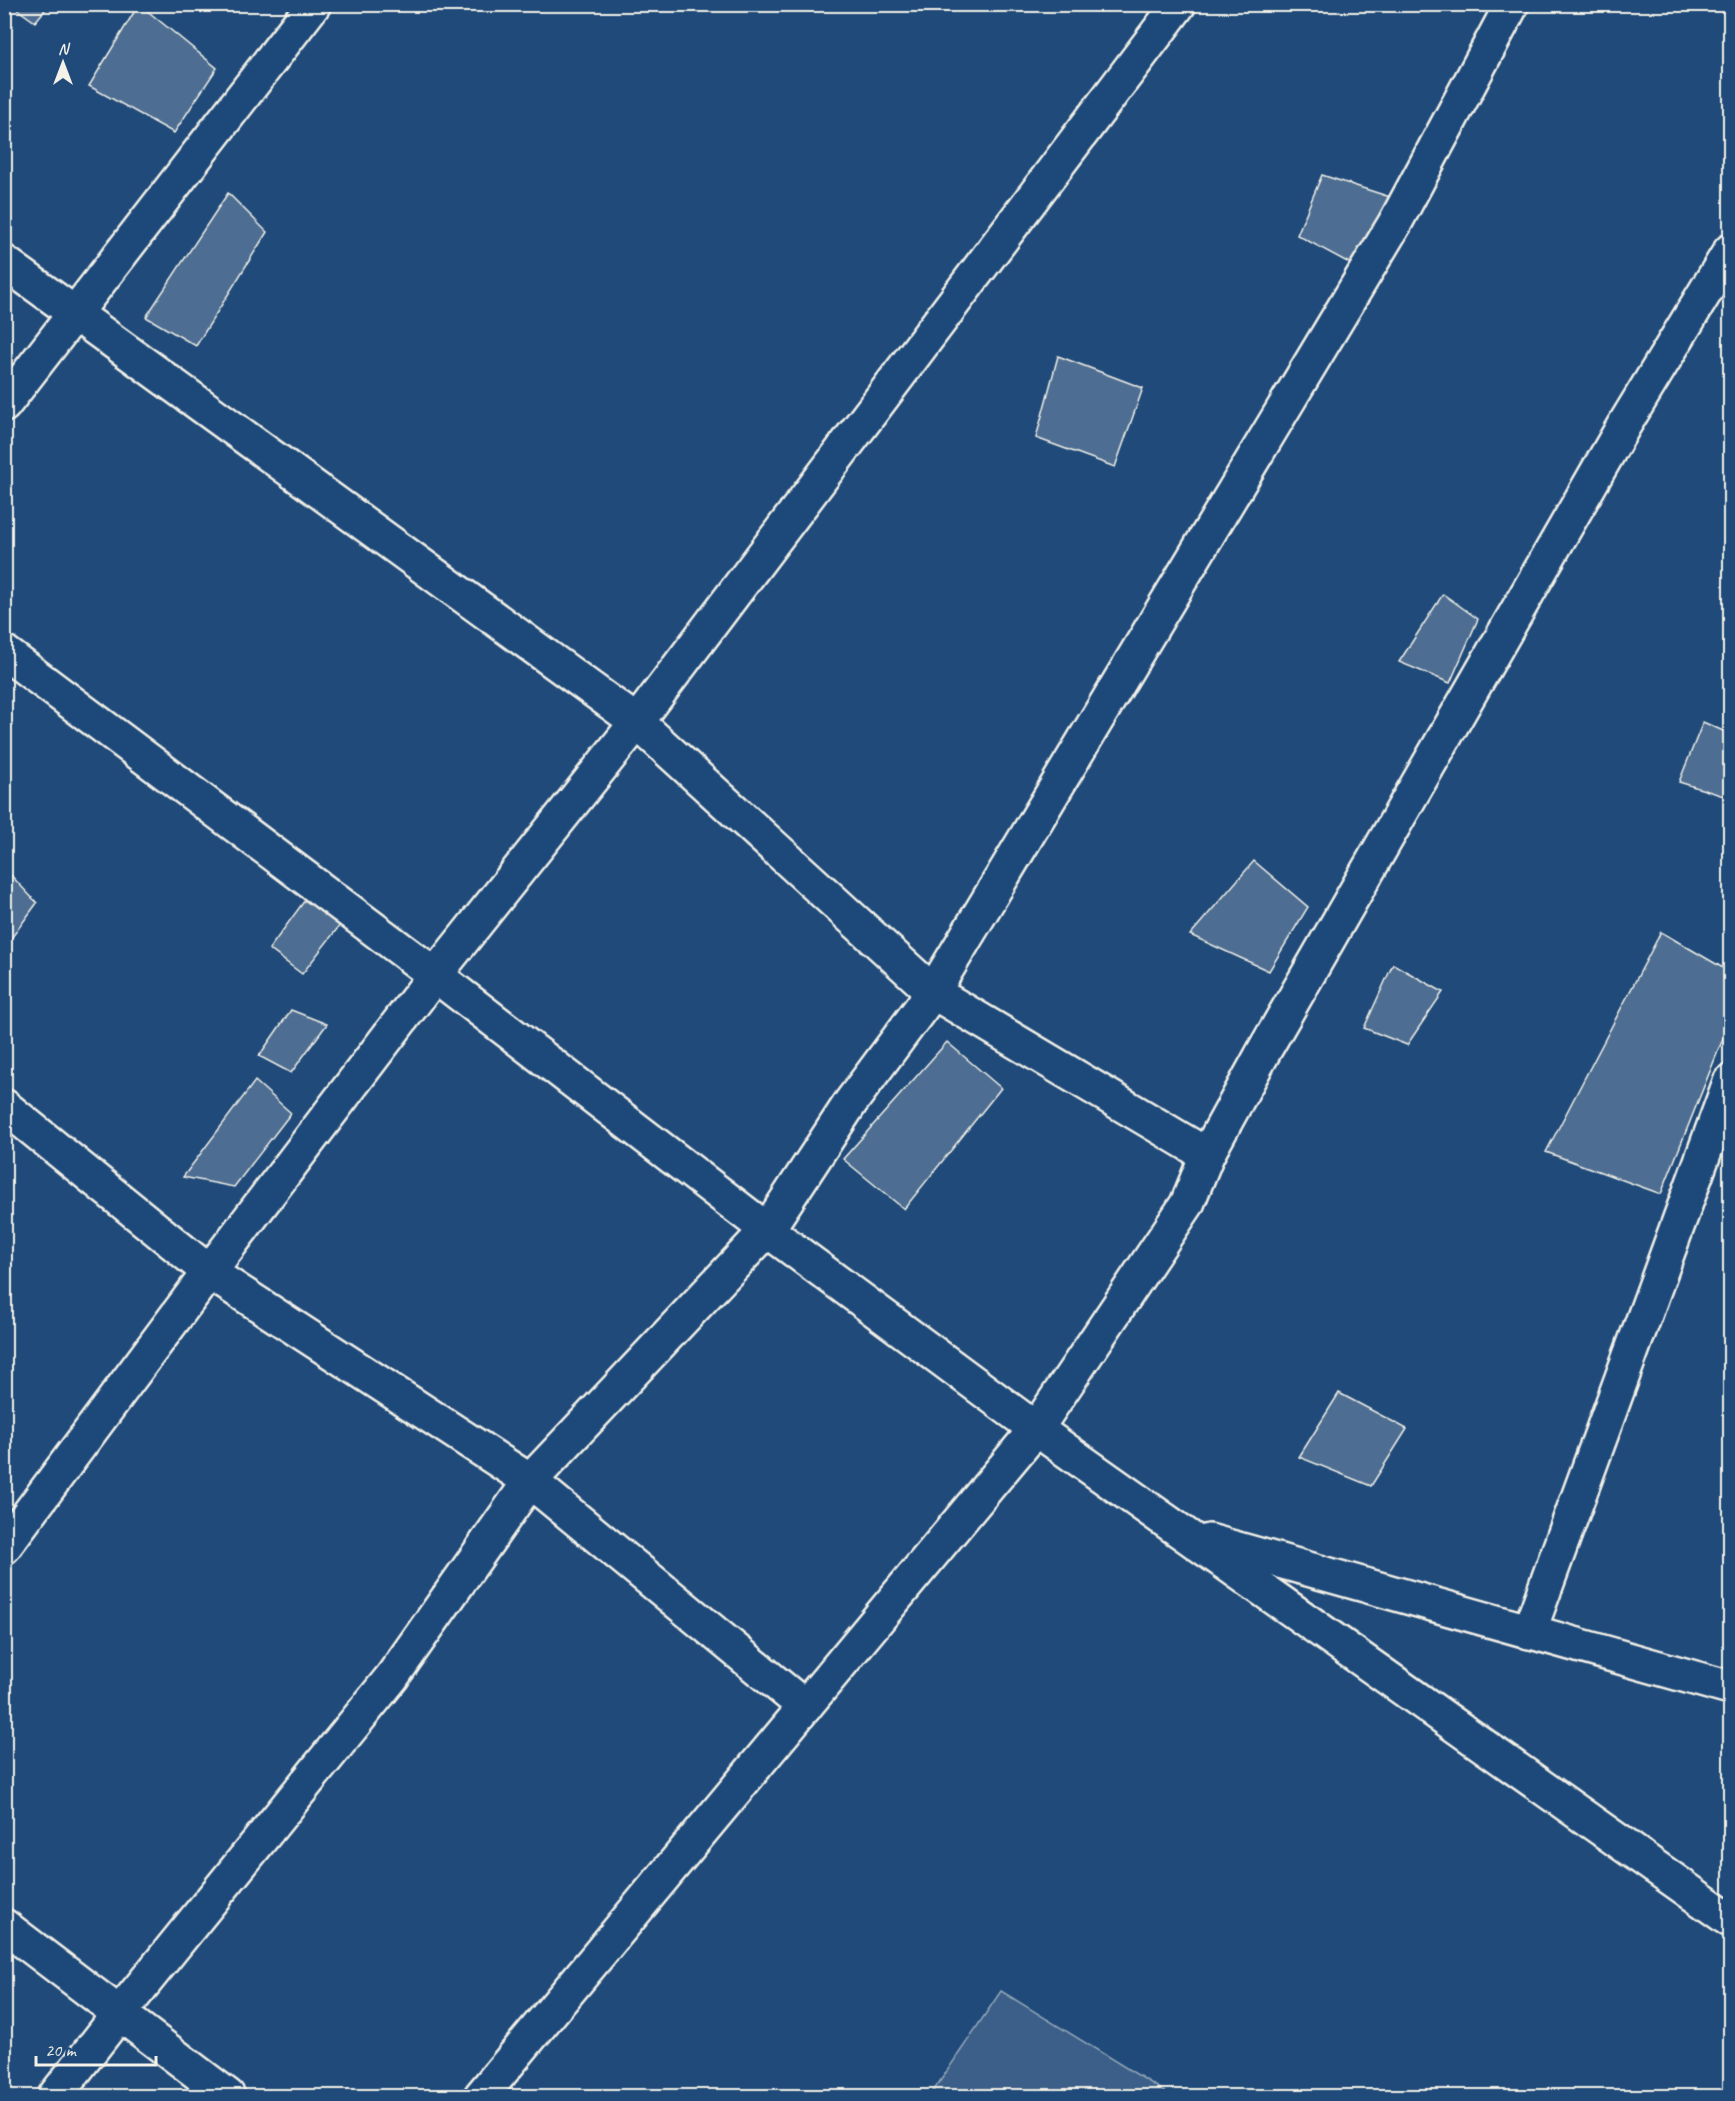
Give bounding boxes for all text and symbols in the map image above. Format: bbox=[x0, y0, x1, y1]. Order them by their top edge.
north arrow bbox=[33, 33, 93, 93]
text: N bbox=[58, 39, 71, 59]
scale bar bbox=[36, 2029, 156, 2067]
text: 20 m bbox=[45, 2039, 78, 2061]

